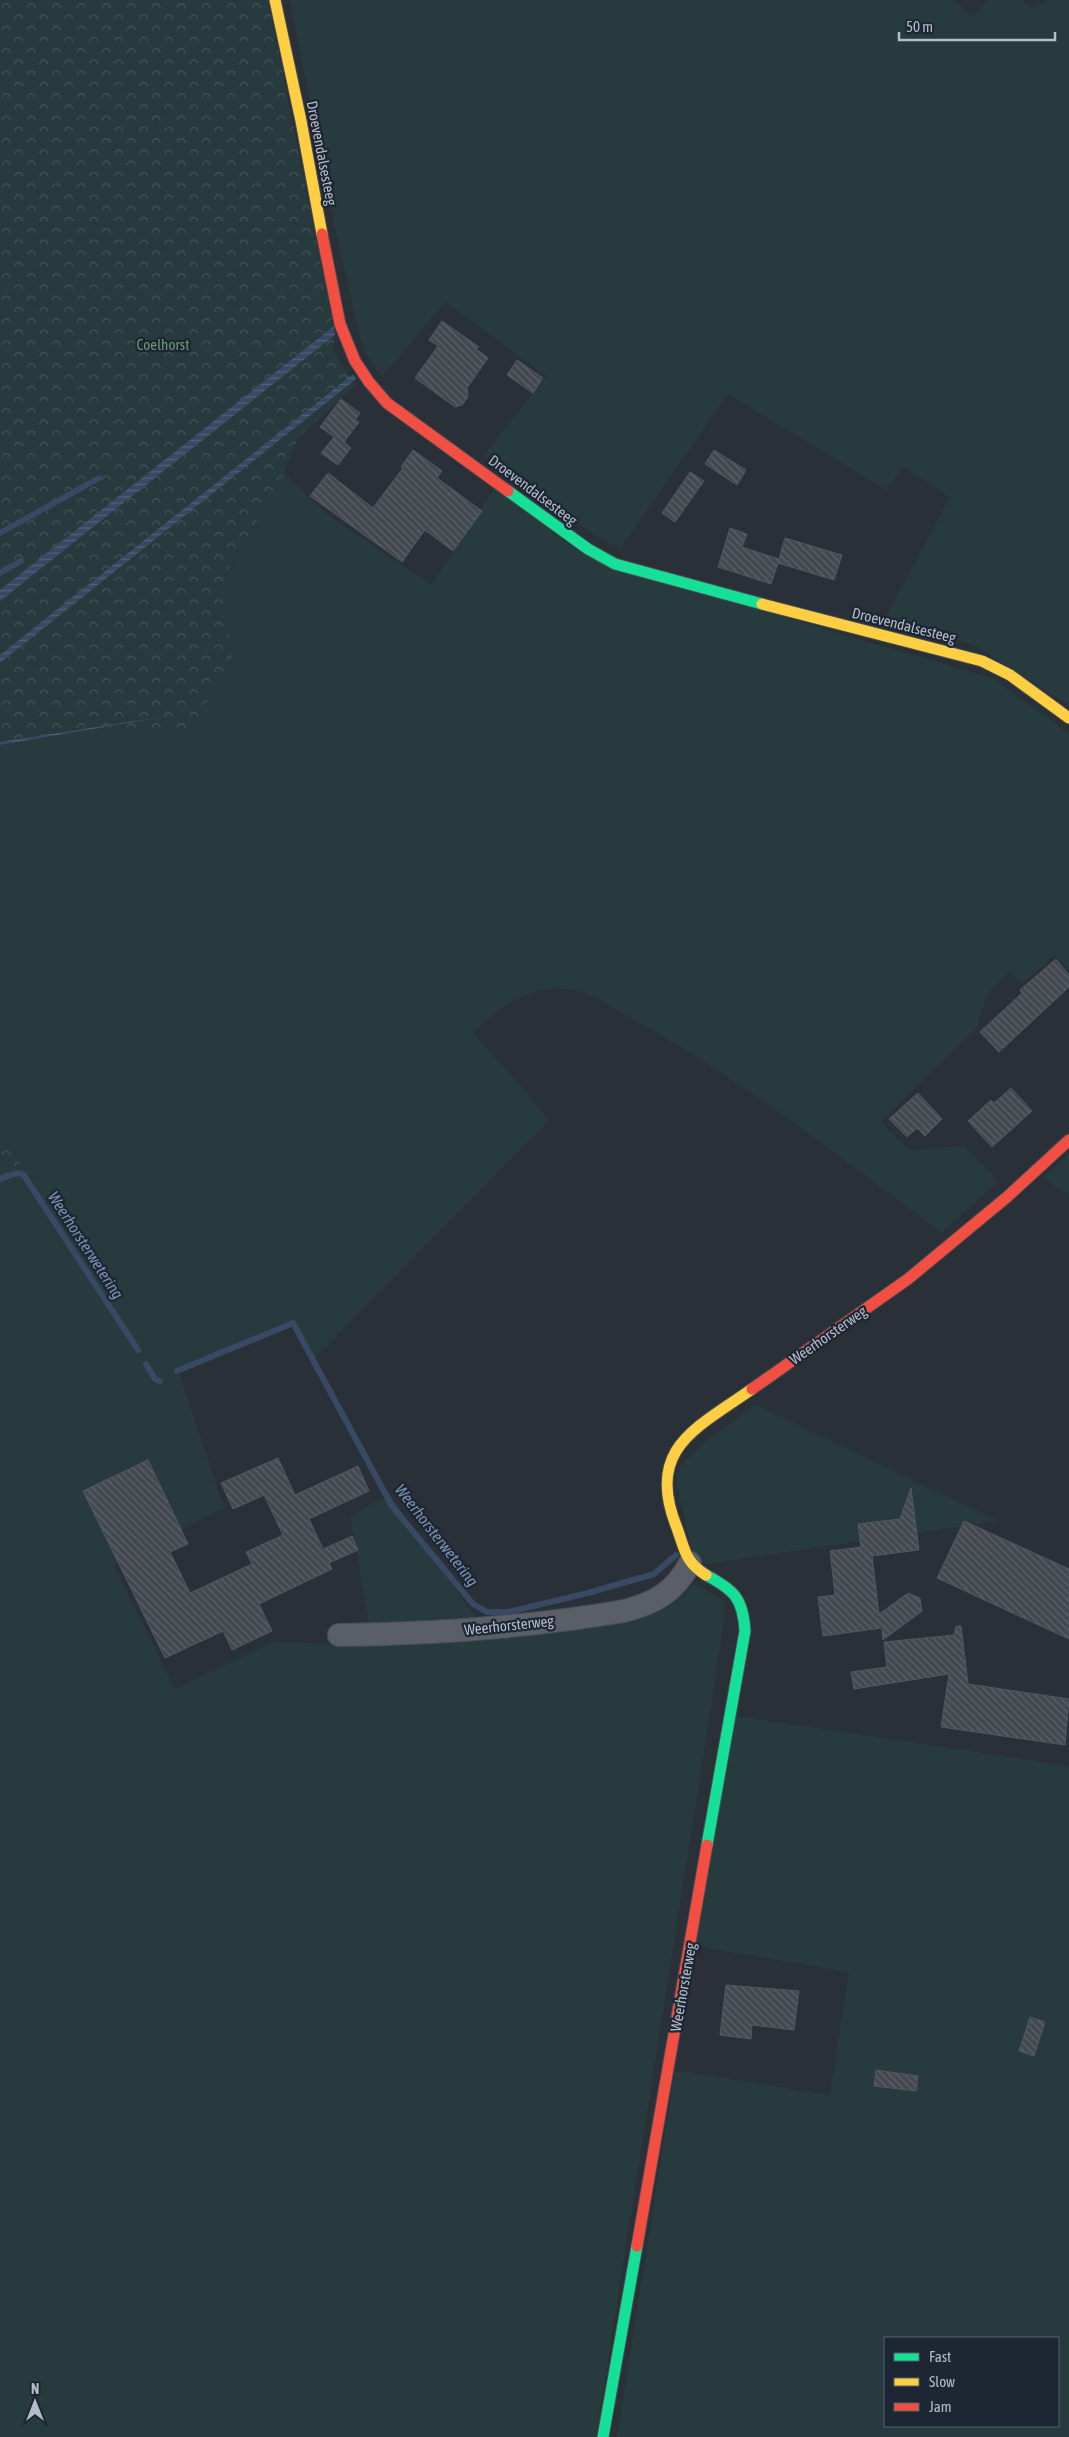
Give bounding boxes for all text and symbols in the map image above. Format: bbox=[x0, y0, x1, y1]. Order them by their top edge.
scale bar bbox=[899, 10, 1055, 42]
text: 50 m bbox=[906, 18, 933, 35]
street label: Droevendalsesteeg bbox=[304, 99, 341, 207]
park label: Coelhorst bbox=[137, 336, 189, 353]
street label: Droevendalsesteeg bbox=[485, 451, 581, 529]
street label: Droevendalsesteeg bbox=[850, 604, 958, 646]
water label: Weerhorsterwetering bbox=[44, 1188, 127, 1303]
street label: Weerhorsterweg bbox=[786, 1302, 870, 1368]
water label: Weerhorsterwetering bbox=[391, 1481, 482, 1590]
street label: Weerhorsterweg bbox=[463, 1612, 555, 1638]
street label: Weerhorsterweg bbox=[667, 1941, 699, 2033]
legend bbox=[884, 2337, 1059, 2427]
text: Fast bbox=[929, 2348, 951, 2365]
text: Slow bbox=[929, 2373, 955, 2390]
north arrow bbox=[10, 2377, 60, 2427]
text: N bbox=[31, 2381, 39, 2397]
text: Jam bbox=[929, 2398, 952, 2415]

